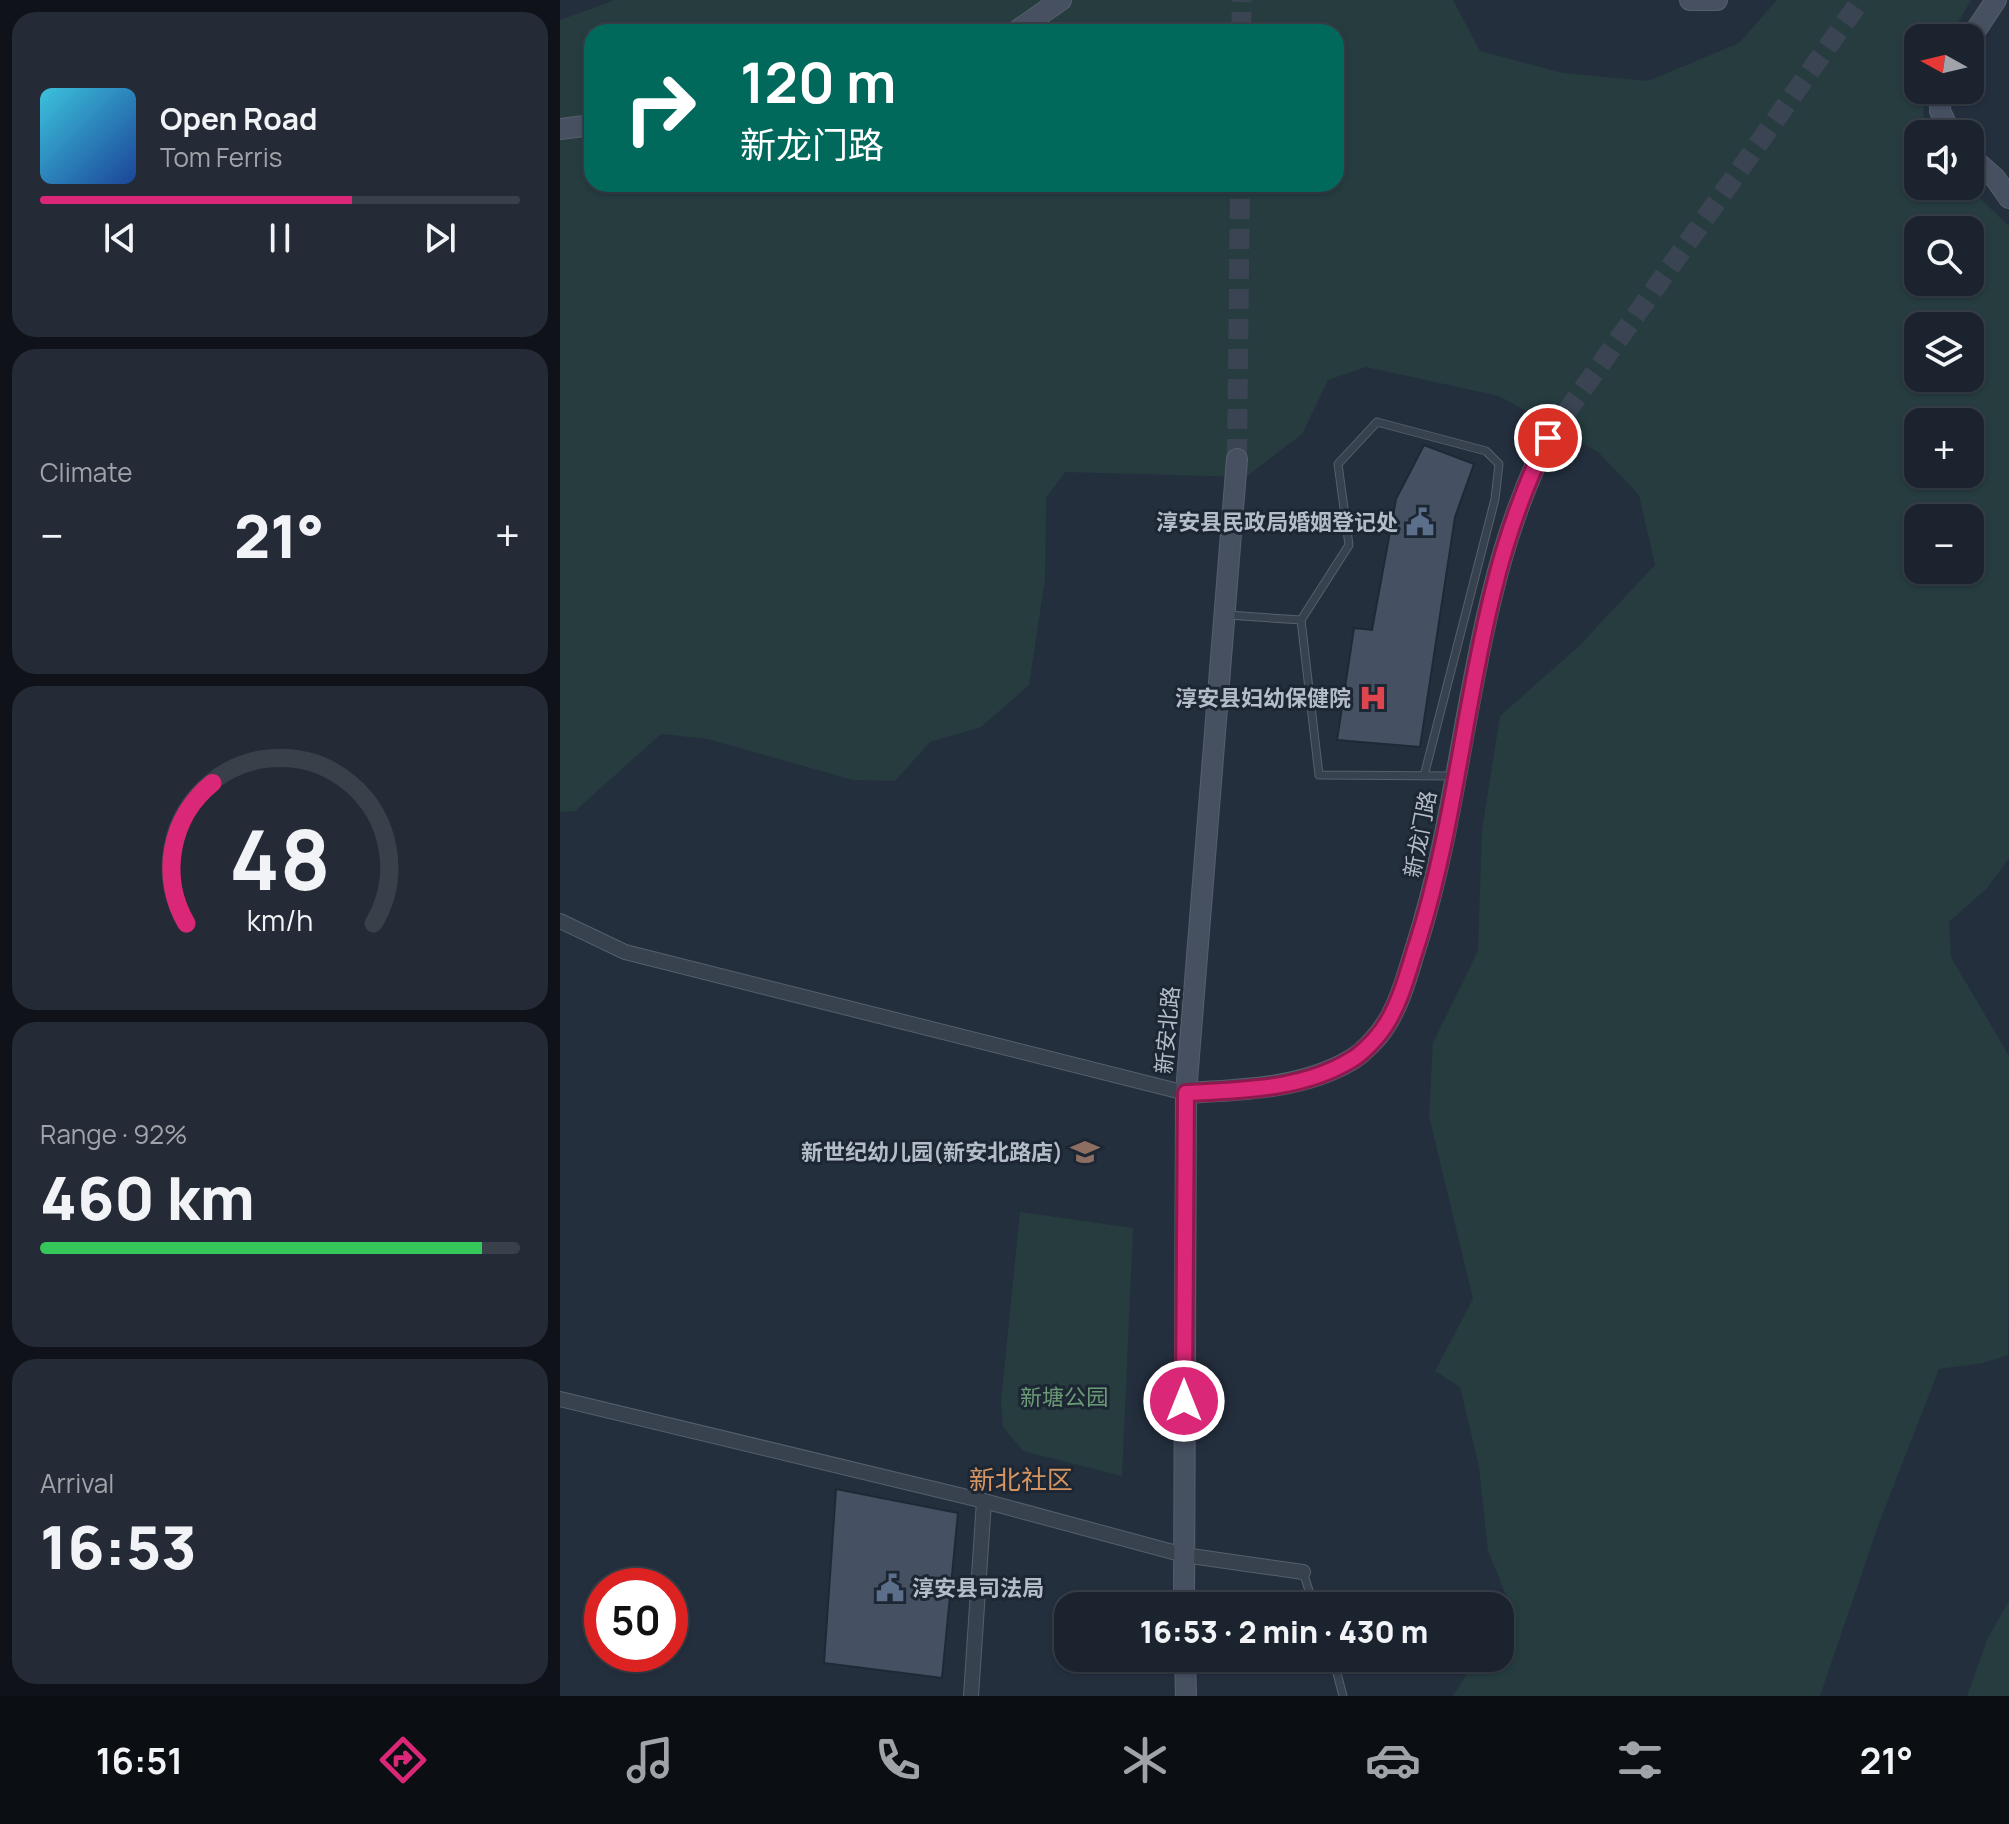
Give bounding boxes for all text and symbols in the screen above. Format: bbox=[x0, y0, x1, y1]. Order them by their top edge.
north arrow bbox=[1904, 24, 1984, 104]
map controls bbox=[1904, 24, 1984, 584]
text: 120 m bbox=[740, 43, 896, 120]
icon: right bbox=[608, 56, 712, 160]
text: Open Road bbox=[160, 98, 317, 139]
text: 新龙门路 bbox=[740, 120, 884, 169]
button: sound bbox=[1904, 120, 1984, 200]
text: Tom Ferris bbox=[160, 139, 282, 175]
icon: previous bbox=[98, 216, 142, 260]
icon: pause bbox=[258, 216, 302, 260]
icon: next bbox=[418, 216, 462, 260]
button: search bbox=[1904, 216, 1984, 296]
button: layers bbox=[1904, 312, 1984, 392]
pin bbox=[1514, 404, 1582, 472]
button: + bbox=[1904, 408, 1984, 488]
icon: arrive bbox=[1526, 416, 1570, 460]
text: Climate bbox=[40, 454, 132, 490]
text: 21° bbox=[234, 494, 324, 576]
button: − bbox=[1904, 504, 1984, 584]
text: − bbox=[40, 505, 64, 565]
text: + bbox=[495, 505, 520, 565]
place label: 淳安县民政局婚姻登记处 bbox=[1156, 507, 1398, 537]
public building icon: 淳安县民政局婚姻登记处 bbox=[1405, 507, 1435, 537]
place label: 淳安县妇幼保健院 bbox=[1175, 683, 1351, 713]
hospital icon: 淳安县妇幼保健院 bbox=[1358, 683, 1388, 713]
street label: 新龙门路 bbox=[1397, 788, 1443, 880]
text: 48 bbox=[229, 801, 331, 915]
text: km/h bbox=[247, 901, 313, 940]
street label: 新安北路 bbox=[1148, 985, 1186, 1075]
text: Range · 92% bbox=[40, 1116, 188, 1152]
place label: 新世纪幼儿园(新安北路店) bbox=[801, 1137, 1063, 1167]
school or university icon: 新世纪幼儿园(新安北路店) bbox=[1070, 1137, 1100, 1167]
text: 460 km bbox=[40, 1156, 255, 1238]
position arrow bbox=[1142, 1359, 1226, 1443]
park label: 新塘公园 bbox=[1020, 1382, 1108, 1412]
district label: 新北社区 bbox=[969, 1461, 1073, 1497]
text: Arrival bbox=[40, 1465, 114, 1501]
text: 16:53 bbox=[40, 1505, 197, 1587]
speed limit sign: 50 bbox=[584, 1568, 688, 1672]
public building icon: 淳安县司法局 bbox=[875, 1573, 905, 1603]
place label: 淳安县司法局 bbox=[912, 1573, 1044, 1603]
text: 16:53 · 2 min · 430 m bbox=[1140, 1611, 1428, 1652]
icon: directions bbox=[375, 1732, 431, 1788]
icon: music bbox=[622, 1732, 678, 1788]
icon: phone bbox=[870, 1732, 926, 1788]
icon: climate bbox=[1117, 1732, 1173, 1788]
icon: car bbox=[1365, 1732, 1421, 1788]
icon: filters bbox=[1612, 1732, 1668, 1788]
text: 16:51 bbox=[96, 1736, 183, 1785]
text: 21° bbox=[1860, 1736, 1913, 1785]

